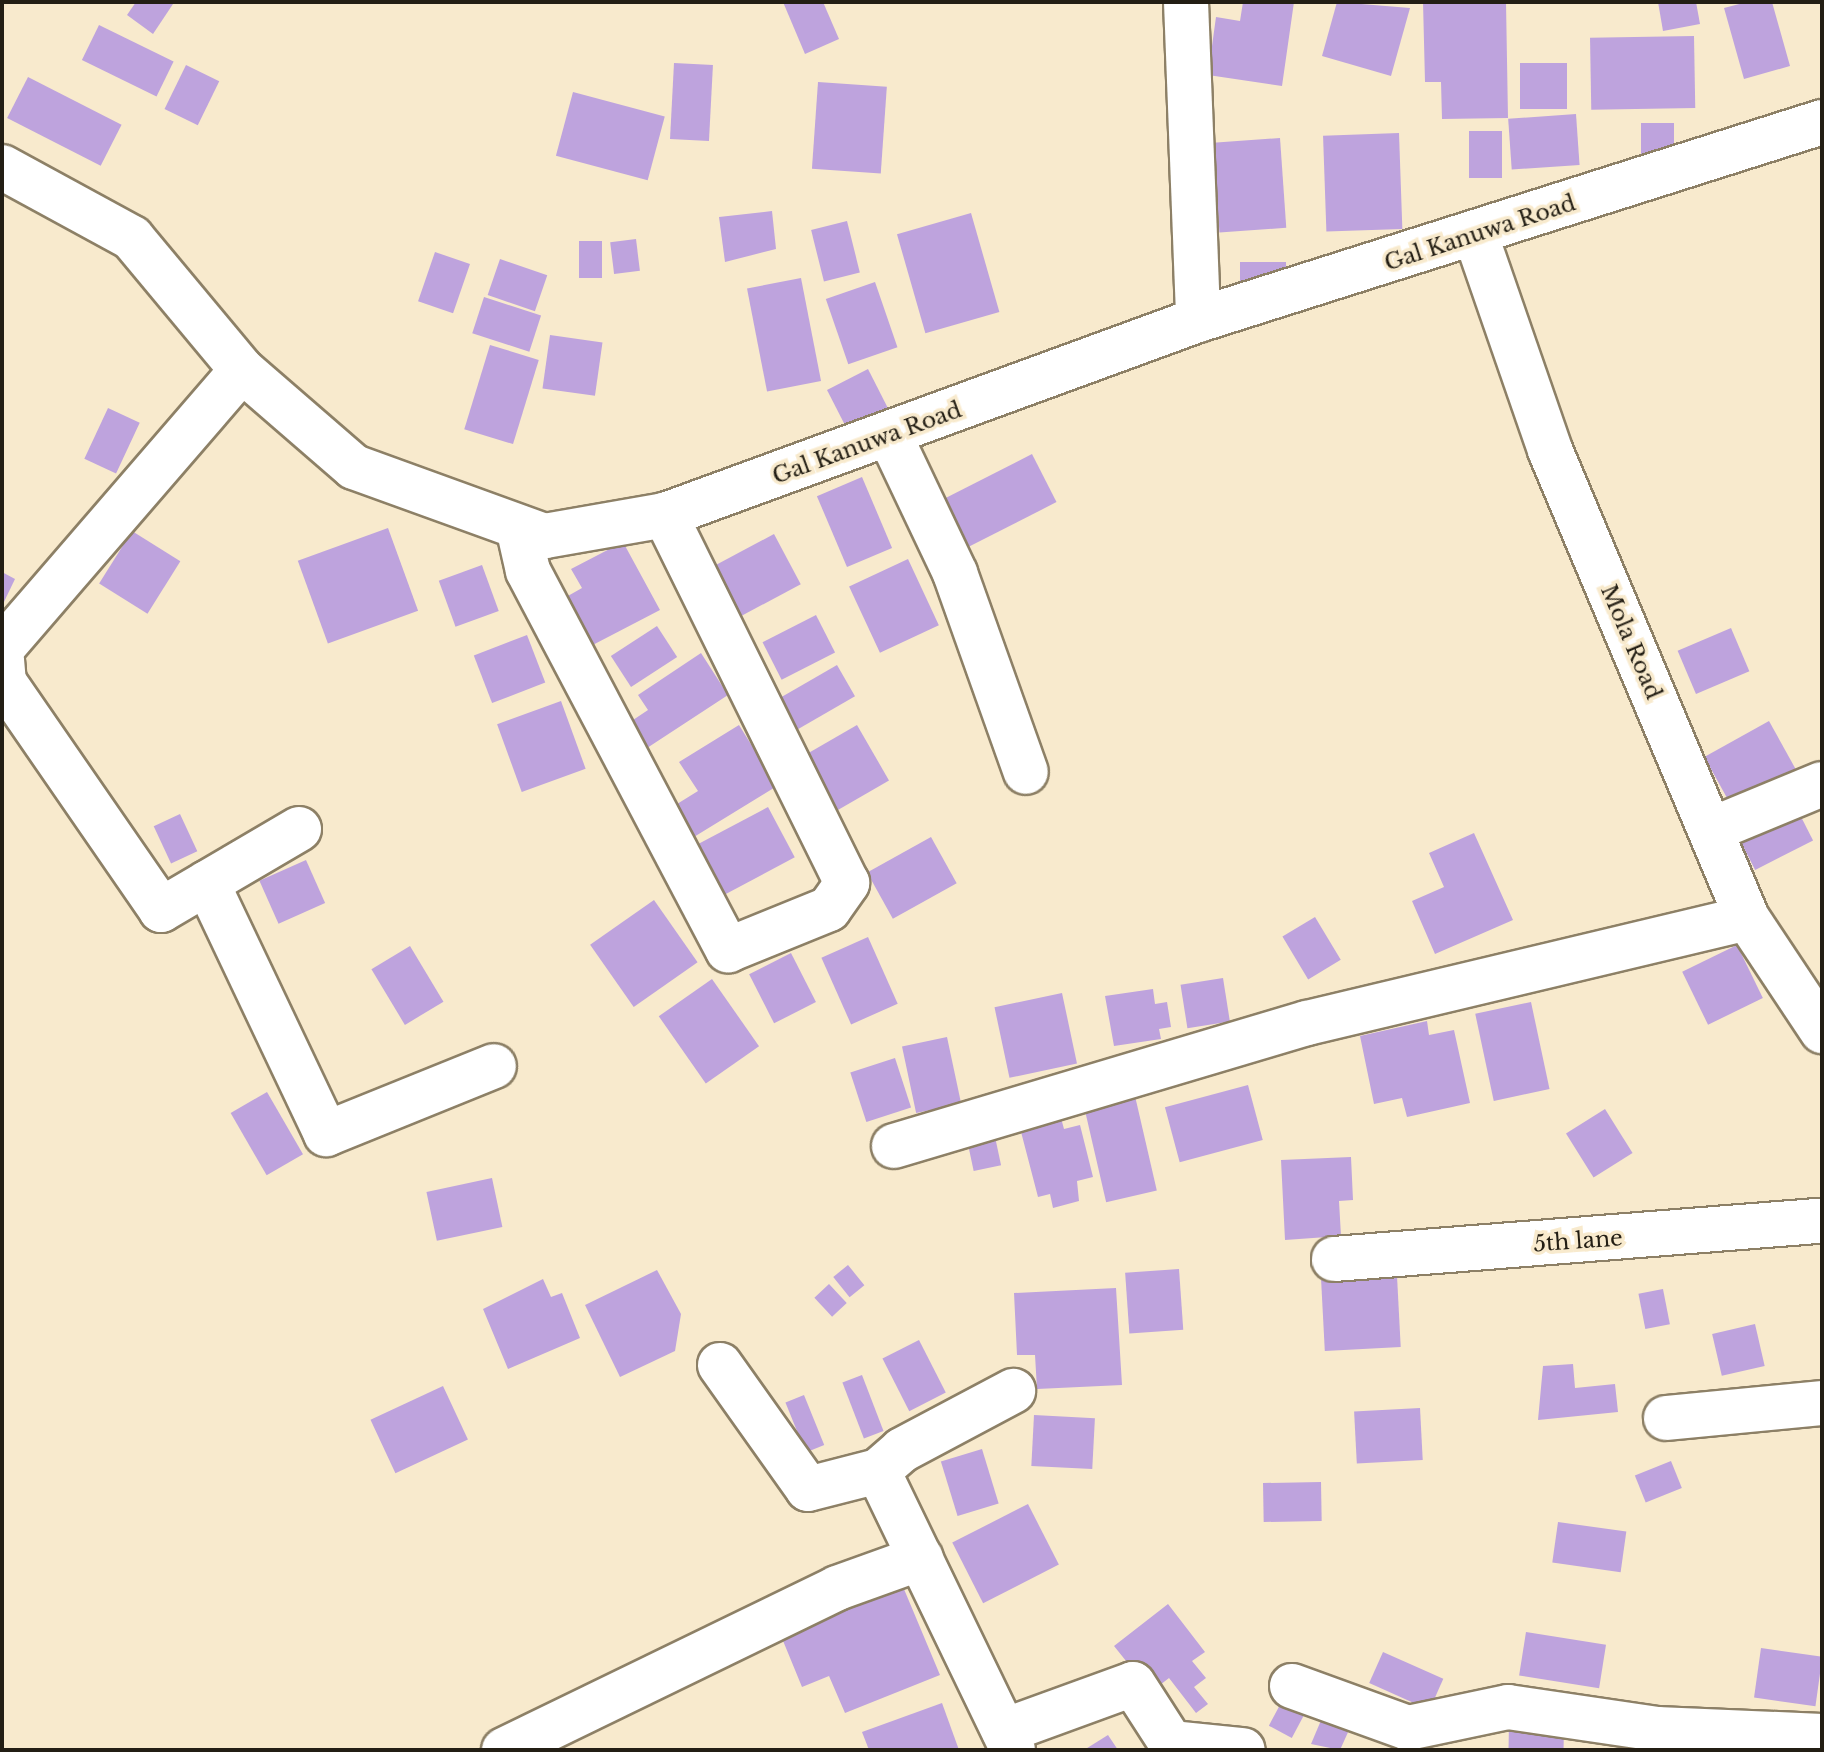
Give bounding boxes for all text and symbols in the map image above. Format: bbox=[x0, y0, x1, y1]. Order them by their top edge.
street label: Gal Kanuwa Road bbox=[1381, 190, 1579, 276]
street label: Gal Kanuwa Road bbox=[769, 396, 965, 490]
street label: Mola Road bbox=[1595, 581, 1667, 703]
street label: 5th lane bbox=[1533, 1225, 1623, 1257]

